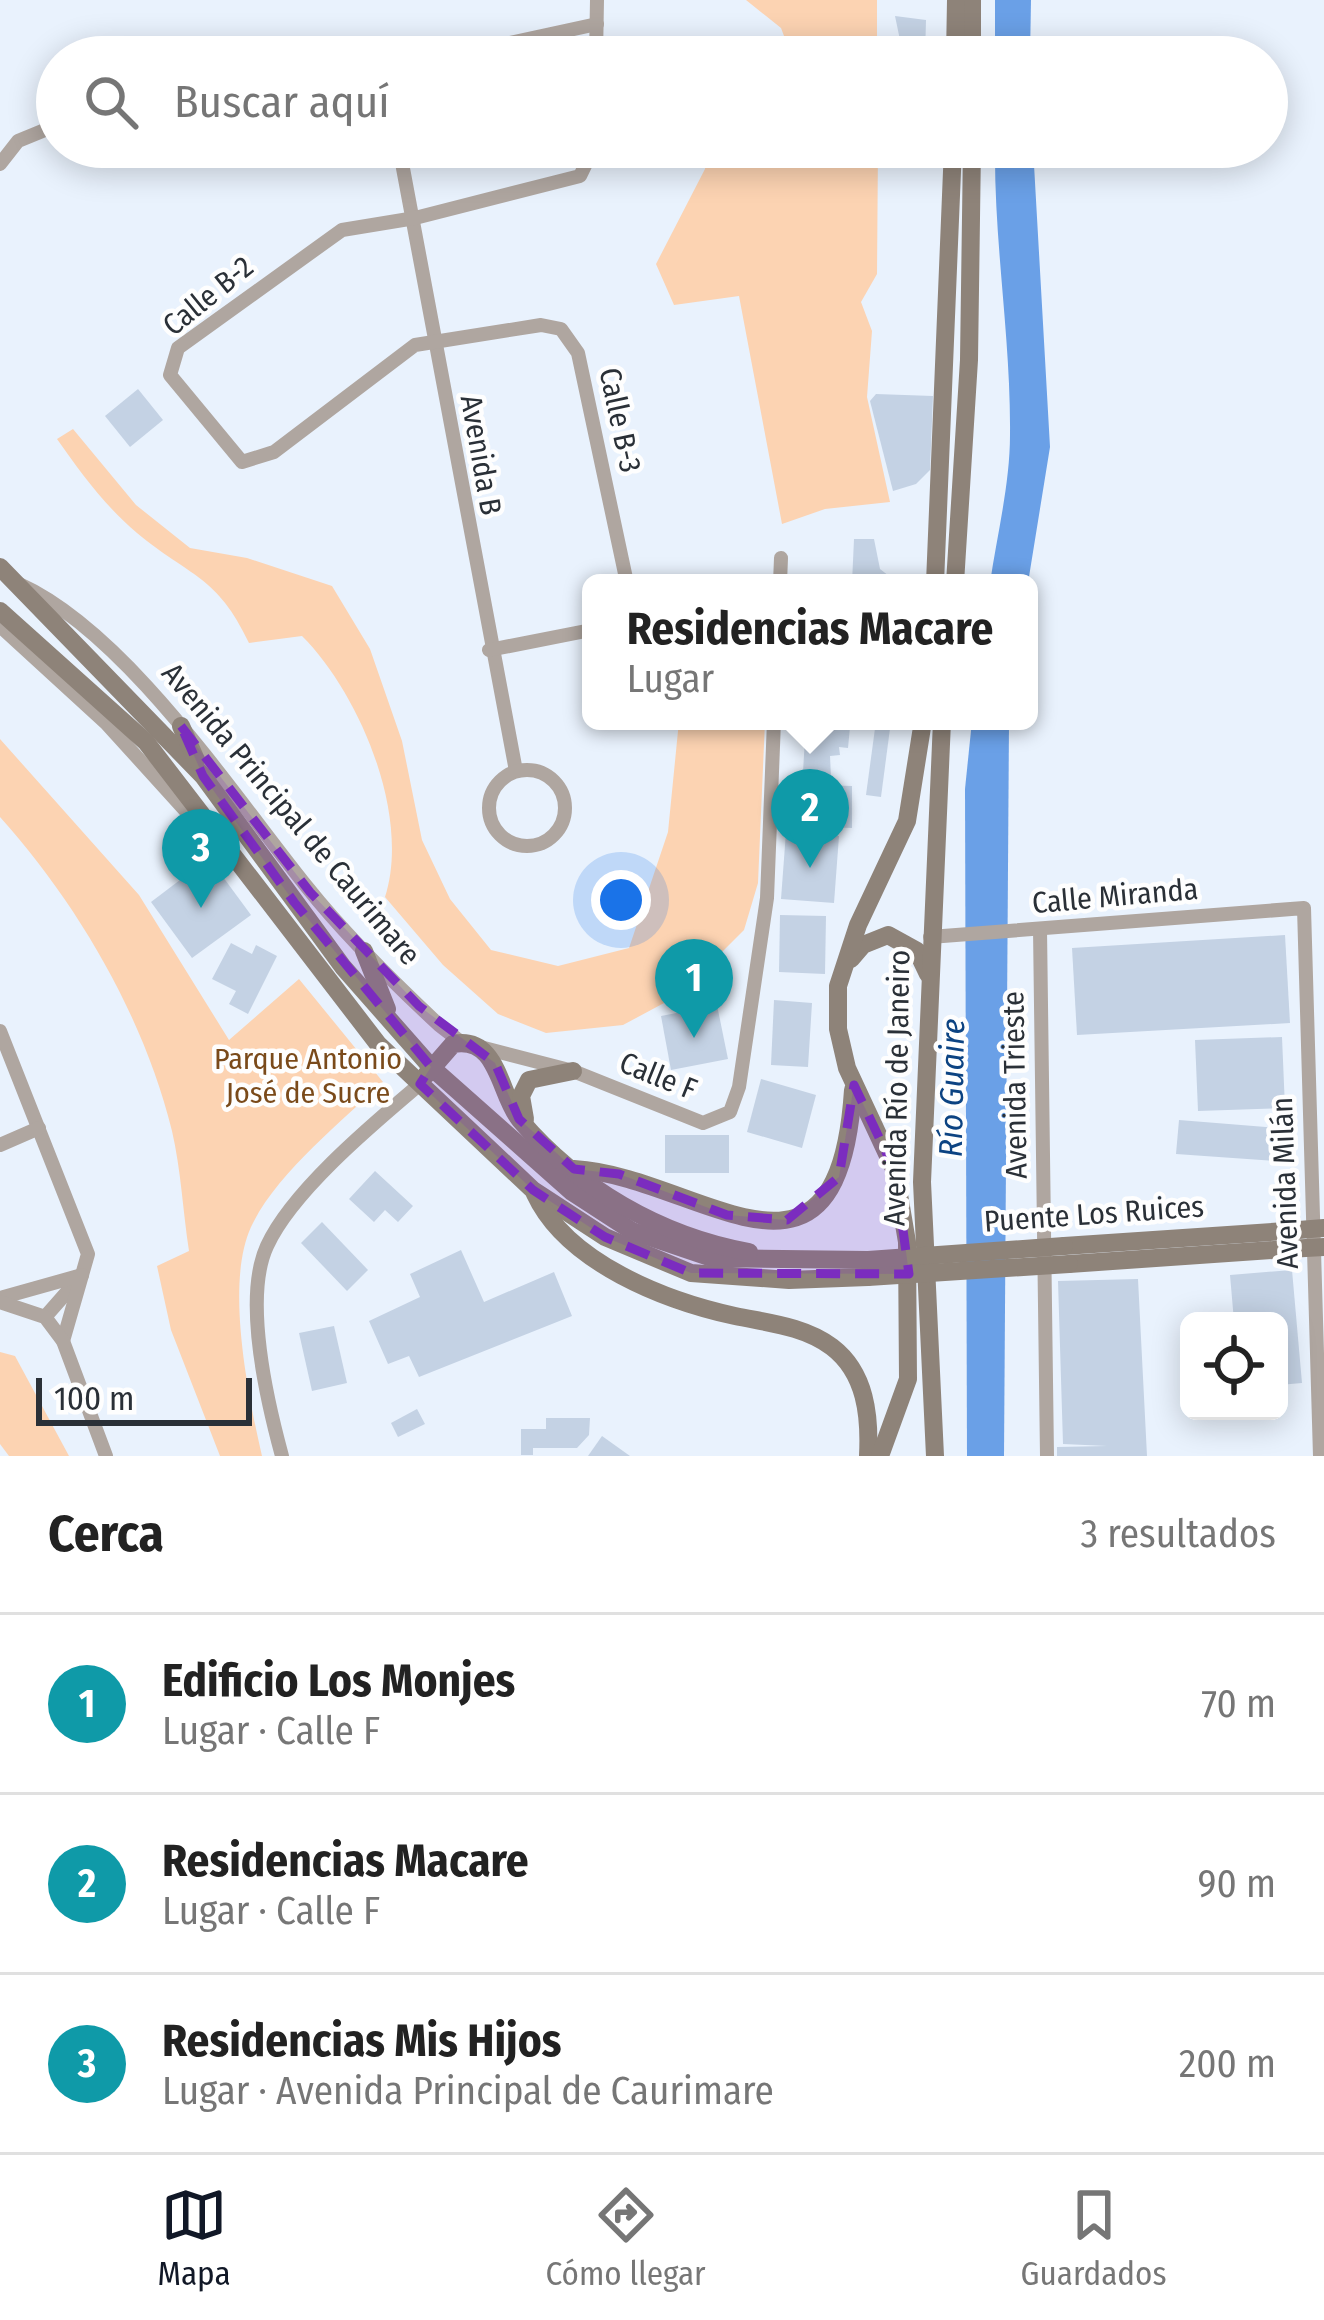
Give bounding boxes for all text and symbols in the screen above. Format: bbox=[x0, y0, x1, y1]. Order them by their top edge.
search box bbox=[36, 36, 1288, 168]
icon: search bbox=[78, 69, 144, 135]
text: Buscar aquí bbox=[174, 75, 390, 129]
street label: Calle B-2 bbox=[156, 249, 260, 343]
street label: Calle B-3 bbox=[591, 364, 649, 476]
street label: Avenida B bbox=[453, 392, 509, 518]
popup bbox=[582, 574, 1038, 730]
text: Residencias Macare bbox=[627, 602, 993, 656]
street label: Avenida Principal de Caurimare bbox=[154, 656, 428, 972]
text: Lugar bbox=[627, 656, 714, 702]
pin: 2 bbox=[771, 769, 849, 868]
pin: 3 bbox=[162, 809, 240, 908]
your location bbox=[591, 870, 651, 930]
street label: Calle Miranda bbox=[1030, 871, 1200, 921]
pin: 1 bbox=[655, 939, 733, 1038]
street label: Avenida Río de Janeiro bbox=[877, 950, 917, 1226]
street label: Avenida Trieste bbox=[995, 991, 1035, 1179]
water label: Río Guaire bbox=[931, 1018, 973, 1158]
park label: Parque Antonio José de Sucre bbox=[214, 1041, 402, 1111]
street label: Calle F bbox=[614, 1044, 702, 1108]
street label: Avenida Milán bbox=[1264, 1096, 1306, 1270]
street label: Puente Los Ruices bbox=[983, 1188, 1205, 1240]
map controls bbox=[1180, 1312, 1288, 1420]
button: locate bbox=[1180, 1312, 1288, 1420]
scale bar bbox=[36, 1372, 252, 1425]
text: 100 m bbox=[54, 1379, 134, 1419]
text: Cerca bbox=[48, 1503, 164, 1565]
text: 3 resultados bbox=[1080, 1511, 1276, 1557]
text: Edificio Los Monjes bbox=[162, 1654, 515, 1708]
text: 1 bbox=[79, 1681, 95, 1727]
text: 70 m bbox=[1201, 1681, 1276, 1727]
text: Lugar · Calle F bbox=[162, 1708, 380, 1754]
text: Residencias Macare bbox=[162, 1834, 529, 1888]
text: 2 bbox=[78, 1861, 96, 1907]
text: 90 m bbox=[1198, 1861, 1276, 1907]
text: Lugar · Calle F bbox=[162, 1888, 380, 1934]
text: Residencias Mis Hijos bbox=[162, 2014, 561, 2068]
text: 3 bbox=[78, 2041, 96, 2087]
text: 200 m bbox=[1179, 2041, 1276, 2087]
text: Lugar · Avenida Principal de Caurimare bbox=[162, 2068, 774, 2114]
tab: Mapa bbox=[157, 2182, 231, 2294]
tab: Cómo llegar bbox=[546, 2182, 706, 2294]
tab: Guardados bbox=[1021, 2182, 1167, 2294]

